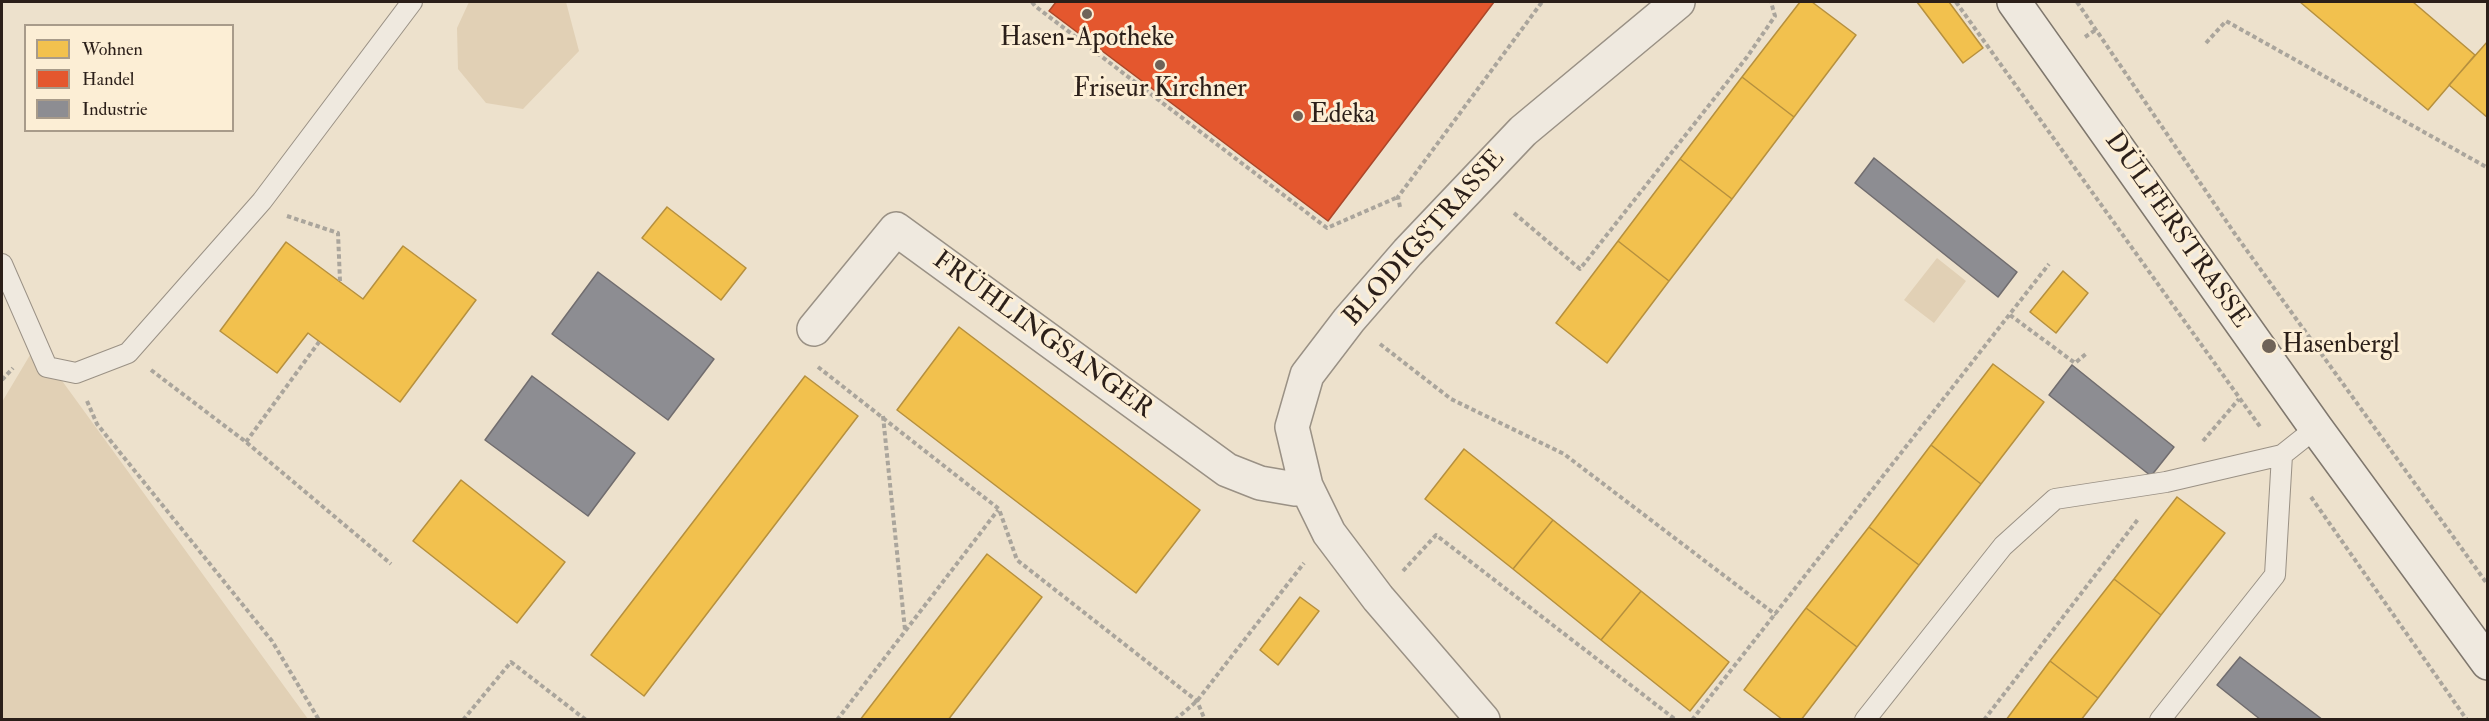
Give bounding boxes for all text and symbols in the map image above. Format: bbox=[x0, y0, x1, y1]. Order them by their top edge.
marker: Hasen-Apotheke bbox=[1080, 7, 1094, 21]
place label: Hasen-Apotheke bbox=[1000, 23, 1174, 55]
legend bbox=[24, 24, 234, 132]
text: Wohnen bbox=[82, 38, 143, 61]
marker: Friseur Kirchner bbox=[1153, 58, 1167, 72]
text: Handel bbox=[82, 68, 134, 91]
place label: Friseur Kirchner bbox=[1073, 74, 1247, 106]
text: Industrie bbox=[82, 98, 148, 121]
place label: Edeka bbox=[1310, 100, 1375, 132]
marker: Edeka bbox=[1291, 109, 1305, 123]
street label: DÜLFERSTRASSE bbox=[2097, 127, 2255, 335]
street label: BLODIGSTRASSE bbox=[1338, 144, 1512, 334]
street label: FRÜHLINGSANGER bbox=[926, 246, 1158, 426]
place label: Hasenbergl bbox=[2282, 330, 2400, 362]
marker: Hasenbergl bbox=[2260, 337, 2278, 355]

